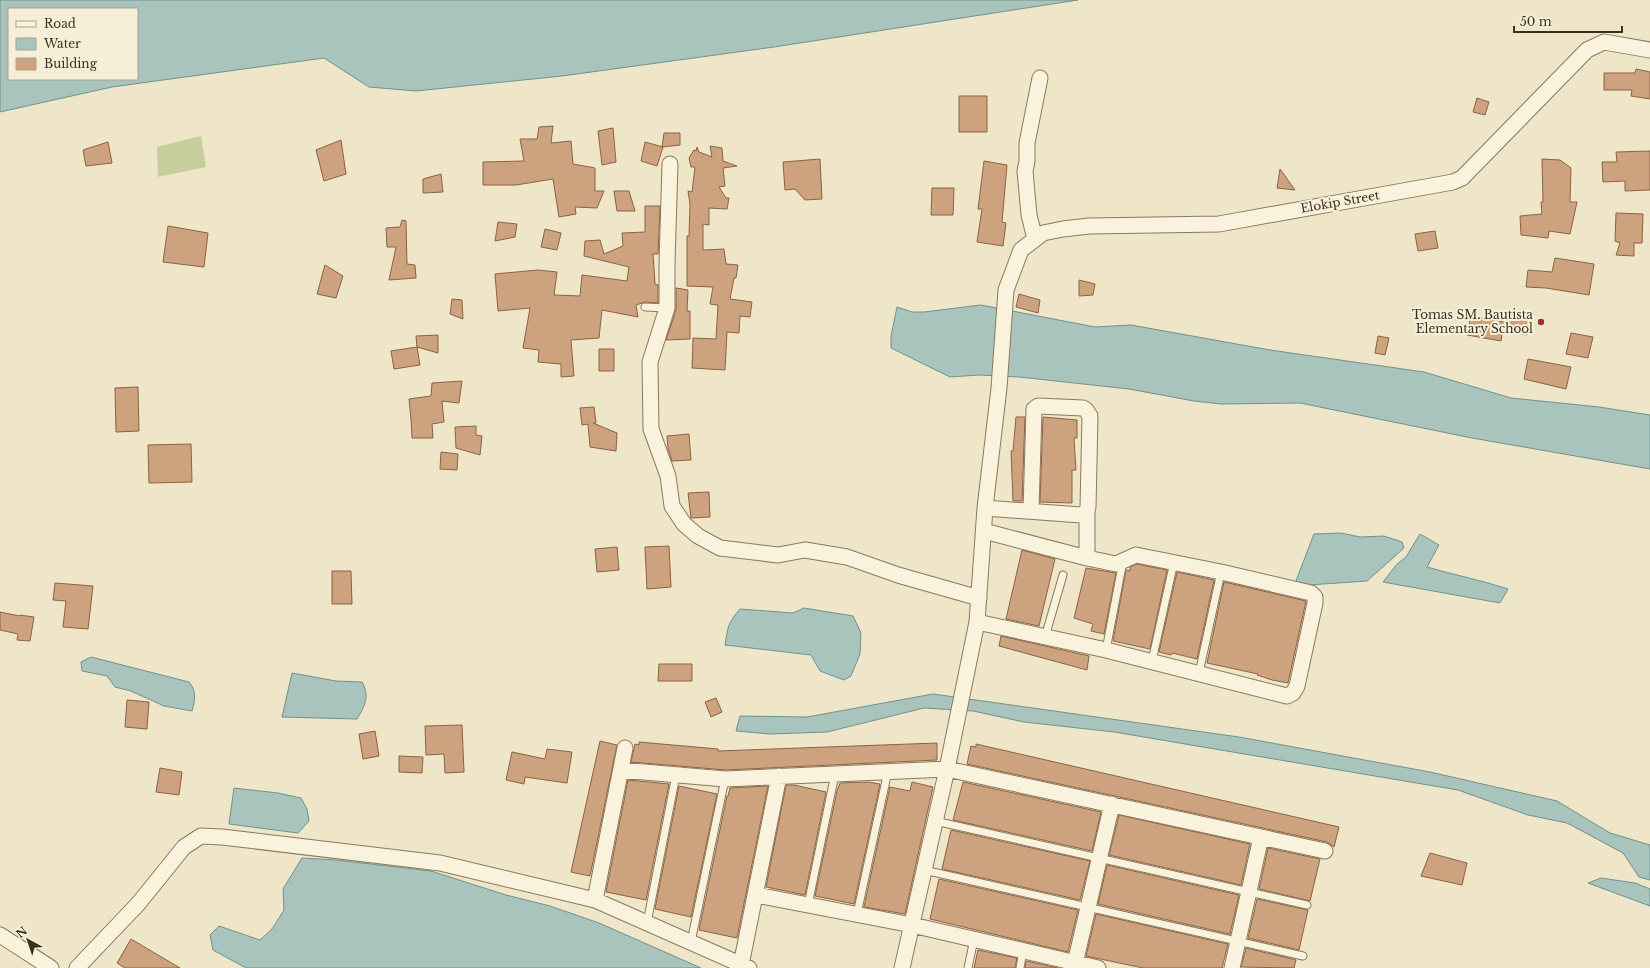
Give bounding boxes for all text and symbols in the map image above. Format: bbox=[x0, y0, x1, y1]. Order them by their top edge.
legend bbox=[8, 8, 138, 80]
scale bar bbox=[1514, 8, 1622, 34]
text: 50 m bbox=[1520, 14, 1552, 29]
text: Road bbox=[44, 16, 76, 31]
text: Water bbox=[43, 36, 81, 51]
text: Building bbox=[44, 56, 98, 71]
street label: Elokip Street bbox=[1299, 187, 1381, 216]
place label: Tomas SM. Bautista Elementary School bbox=[1412, 307, 1533, 336]
marker: Tomas SM. Bautista Elementary School bbox=[1536, 317, 1546, 327]
north arrow bbox=[8, 920, 48, 960]
text: N bbox=[13, 923, 31, 941]

